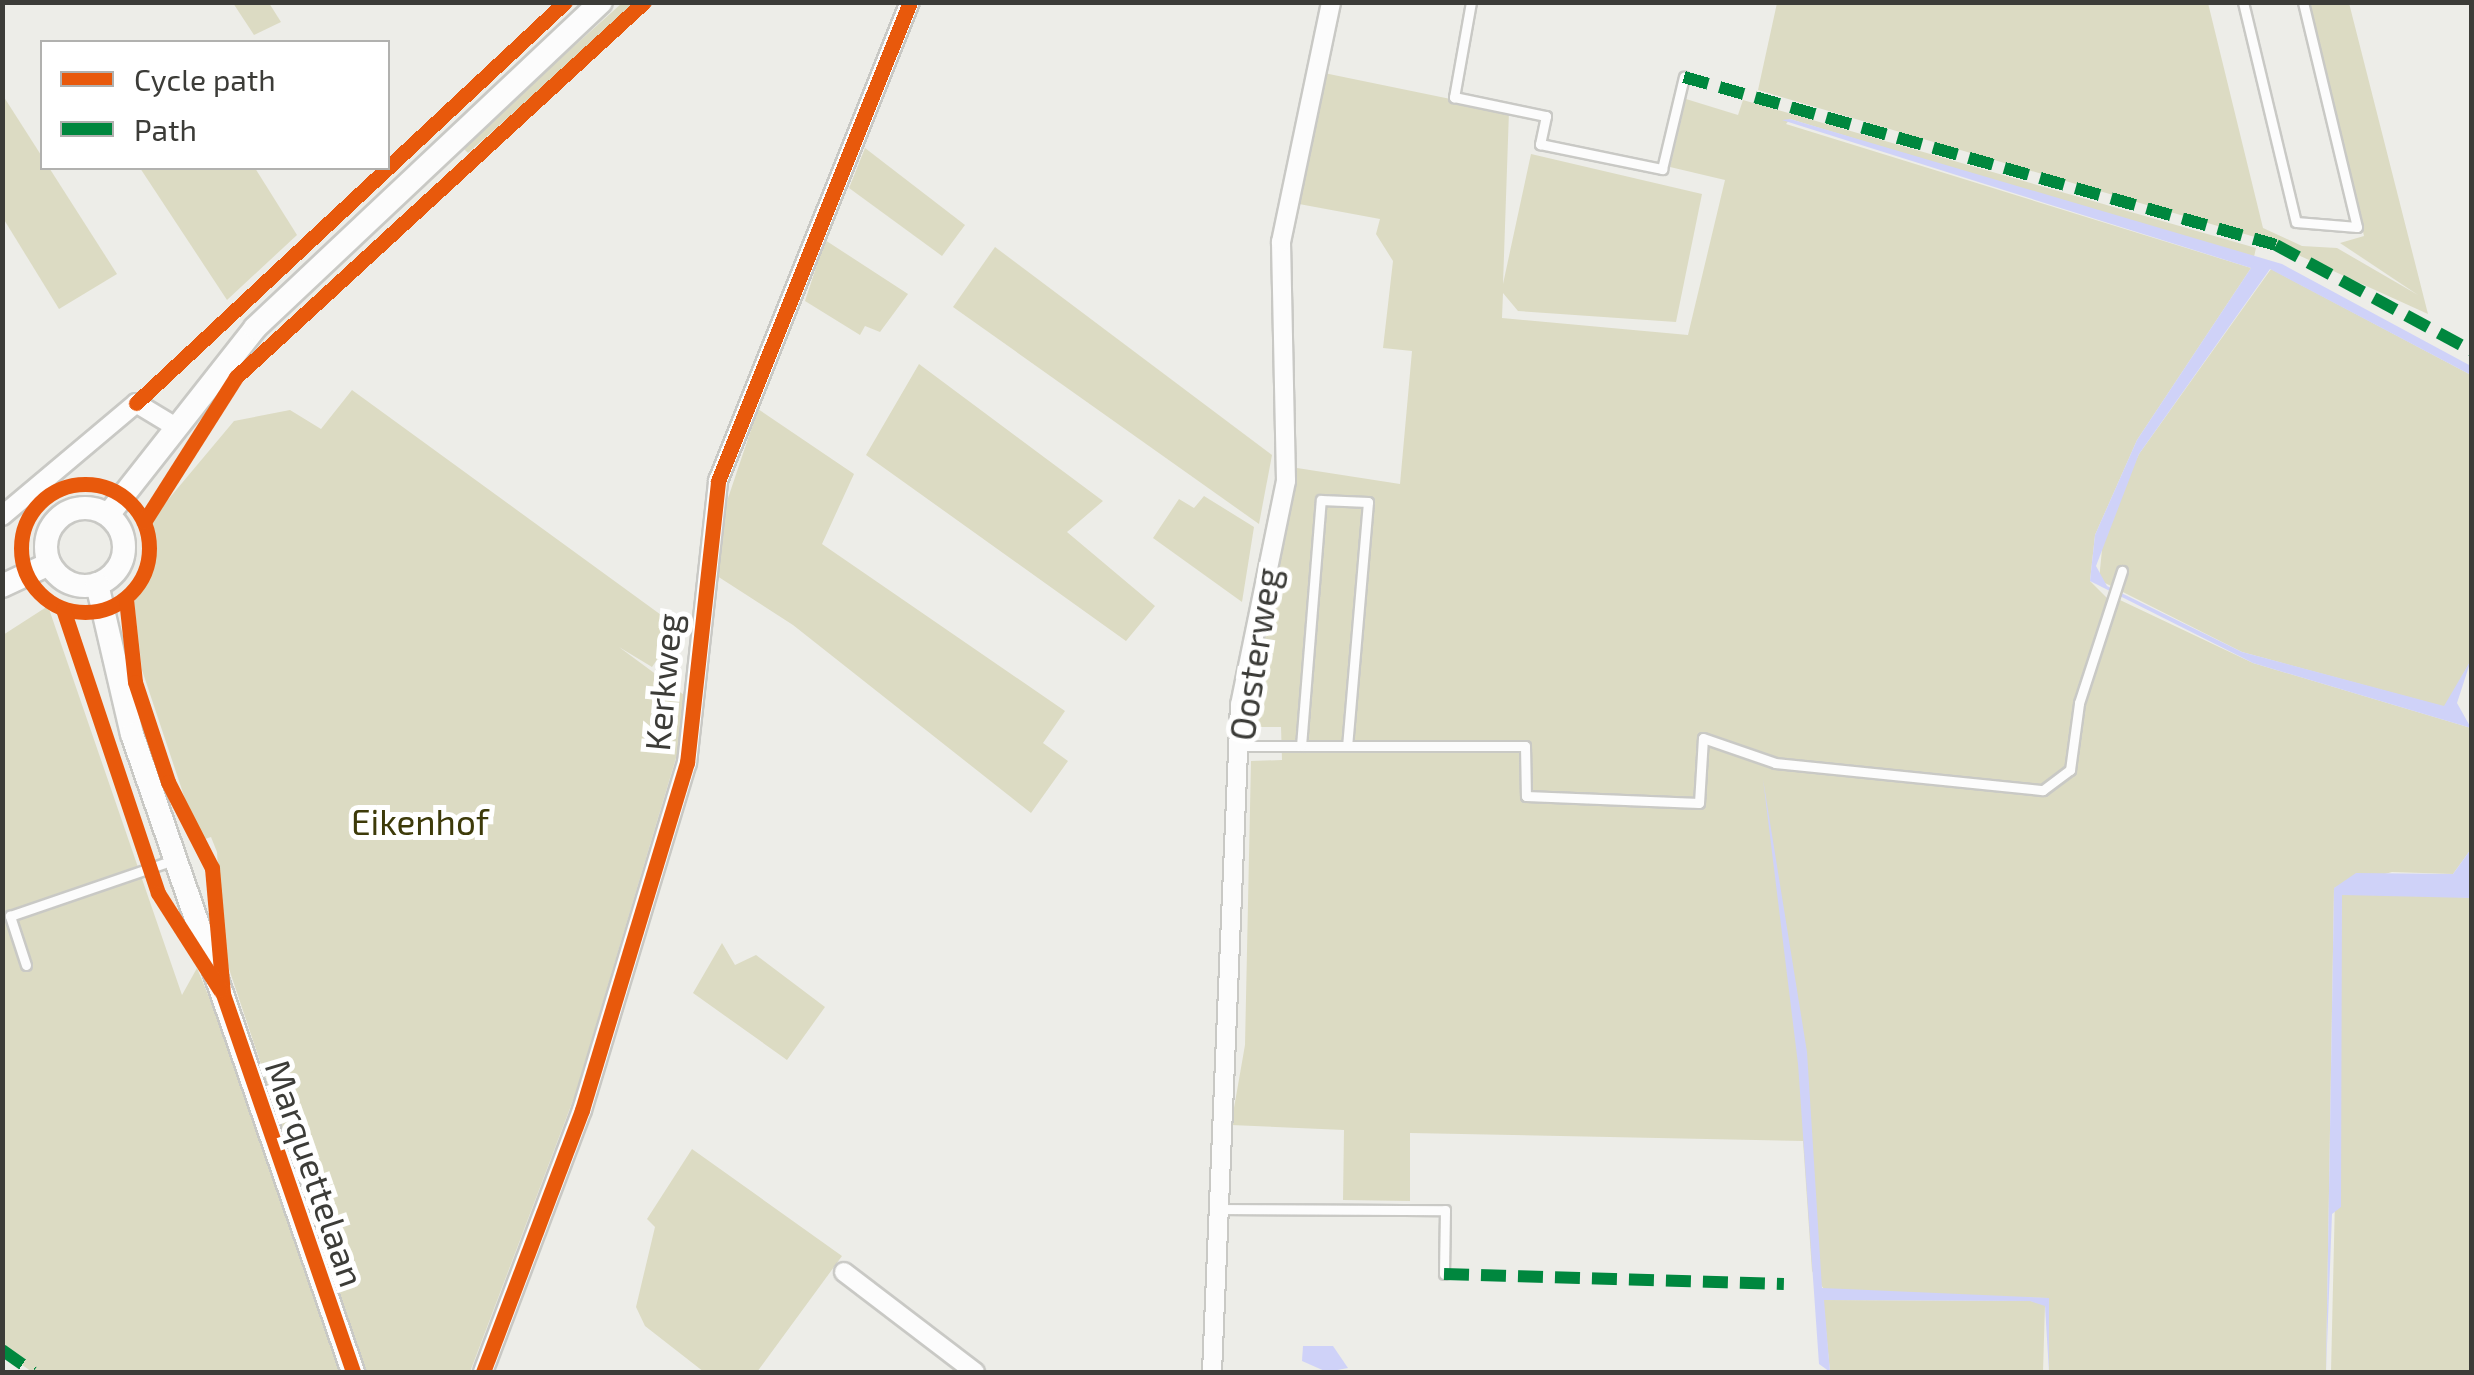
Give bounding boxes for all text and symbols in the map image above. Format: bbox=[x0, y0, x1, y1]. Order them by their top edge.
legend bbox=[40, 40, 390, 170]
text: Cycle path bbox=[134, 61, 276, 97]
text: Path bbox=[134, 111, 197, 147]
street label: Oosterweg bbox=[1220, 565, 1288, 743]
street label: Kerkweg bbox=[635, 611, 689, 753]
park label: Eikenhof bbox=[351, 800, 489, 842]
street label: Marquettelaan bbox=[258, 1054, 374, 1292]

